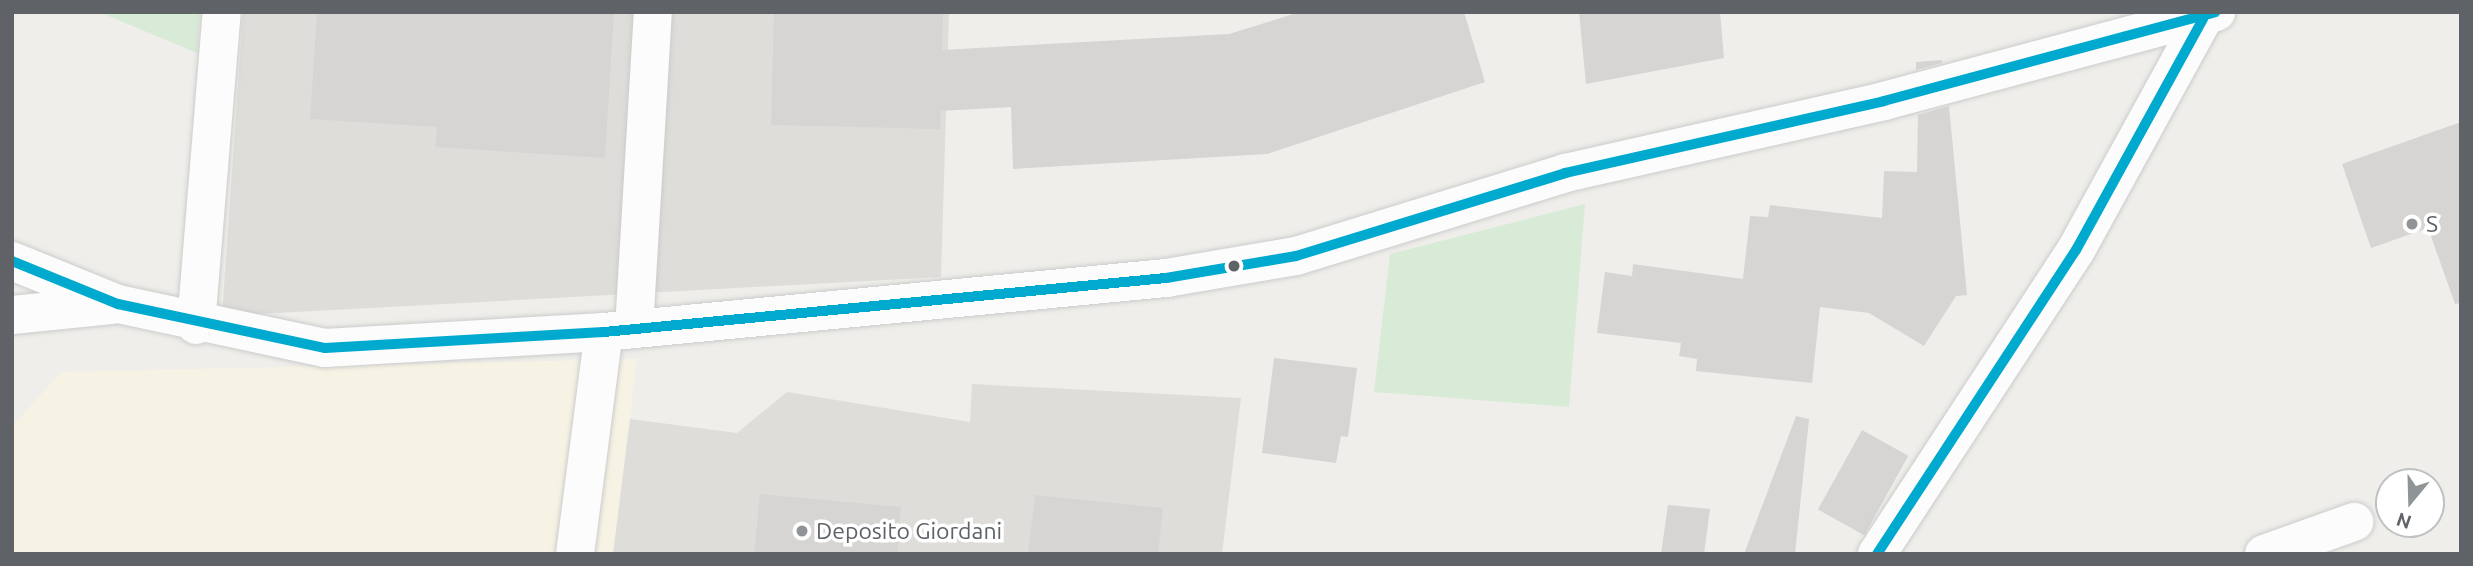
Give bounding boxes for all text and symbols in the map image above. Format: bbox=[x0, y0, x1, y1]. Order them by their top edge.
place label: S bbox=[2426, 210, 2438, 238]
marker: S bbox=[2404, 216, 2420, 232]
unlabelled marker bbox=[1227, 259, 1241, 273]
north arrow bbox=[2375, 468, 2445, 538]
text: N bbox=[2394, 508, 2414, 534]
place label: Deposito Giordani bbox=[816, 517, 1002, 545]
marker: Deposito Giordani bbox=[794, 523, 810, 539]

